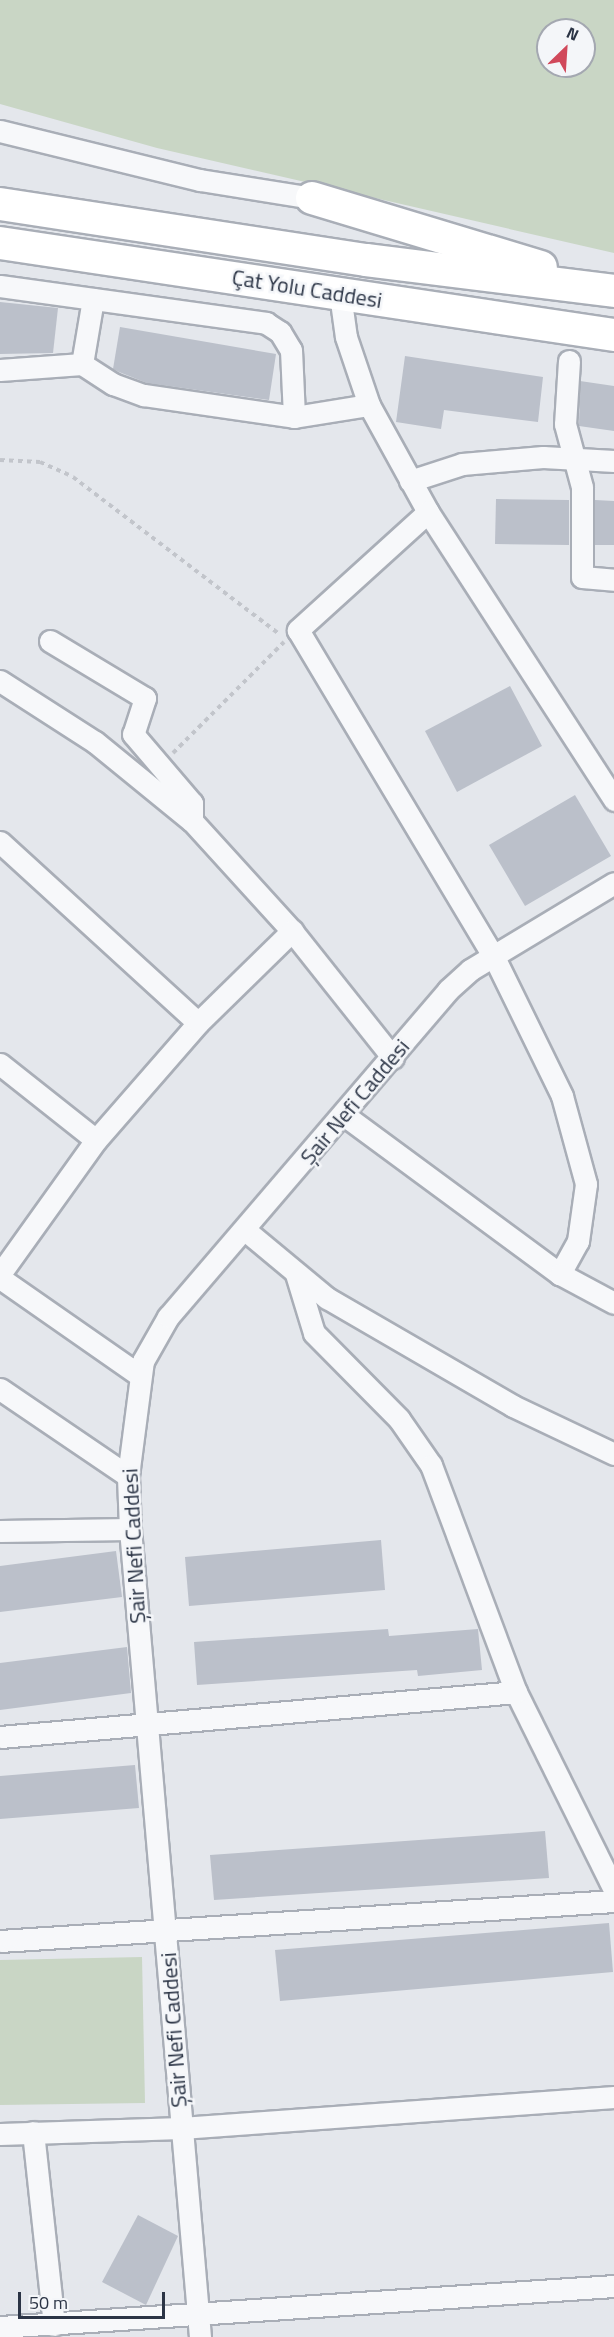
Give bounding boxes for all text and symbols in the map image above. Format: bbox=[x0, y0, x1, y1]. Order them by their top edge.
north arrow bbox=[536, 18, 596, 78]
text: N bbox=[563, 20, 583, 47]
street label: Çat Yolu Caddesi bbox=[230, 264, 384, 314]
street label: Şair Nefi Caddesi bbox=[295, 1034, 415, 1170]
street label: Şair Nefi Caddesi bbox=[117, 1468, 151, 1624]
street label: Şair Nefi Caddesi bbox=[155, 1952, 193, 2108]
scale bar bbox=[21, 2280, 168, 2318]
text: 50 m bbox=[29, 2289, 68, 2316]

